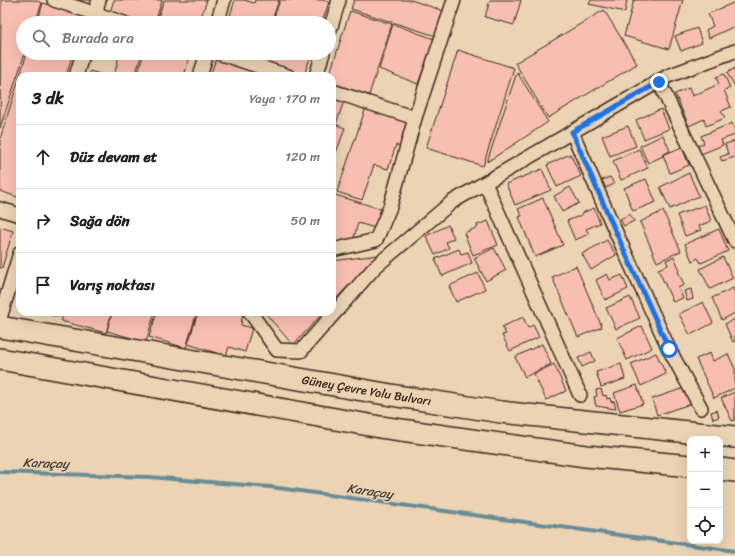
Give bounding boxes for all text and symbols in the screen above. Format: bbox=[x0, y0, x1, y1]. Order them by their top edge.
search box bbox=[16, 16, 336, 60]
text: Burada ara bbox=[62, 25, 134, 51]
icon: search bbox=[30, 27, 52, 49]
route end bbox=[650, 73, 668, 91]
text: 3 dk bbox=[32, 83, 64, 113]
text: Yaya · 170 m bbox=[250, 87, 320, 110]
text: Düz devam et bbox=[70, 144, 157, 170]
text: 120 m bbox=[285, 145, 320, 168]
icon: ahead bbox=[32, 146, 54, 168]
text: Sağa dön bbox=[70, 208, 130, 234]
text: 50 m bbox=[290, 209, 320, 232]
icon: right bbox=[32, 210, 54, 232]
text: Varış noktası bbox=[70, 272, 155, 298]
icon: arrive bbox=[32, 274, 54, 296]
route start bbox=[660, 340, 678, 358]
street label: Güney Çevre Yolu Bulvarı bbox=[300, 369, 433, 412]
map controls bbox=[687, 436, 723, 544]
button: + bbox=[687, 436, 723, 472]
water label: Karaçay bbox=[23, 451, 72, 475]
button: − bbox=[687, 472, 723, 508]
water label: Karaçay bbox=[346, 476, 397, 506]
button: locate bbox=[687, 508, 723, 544]

